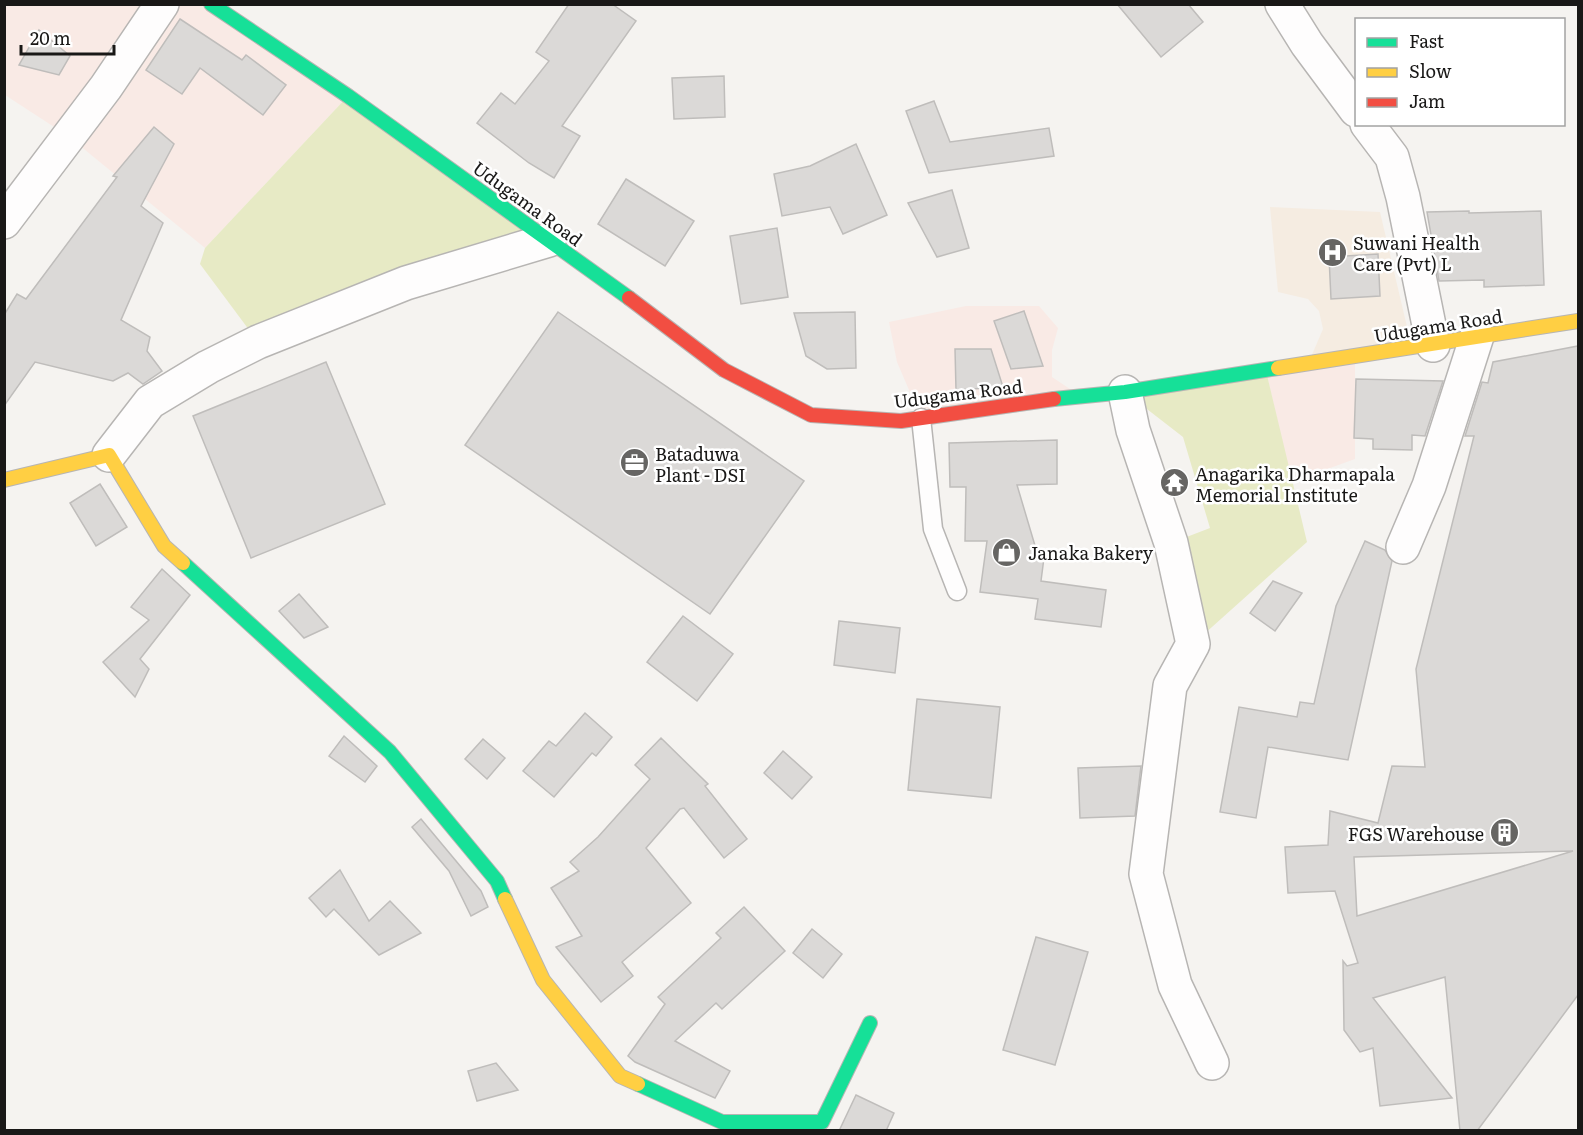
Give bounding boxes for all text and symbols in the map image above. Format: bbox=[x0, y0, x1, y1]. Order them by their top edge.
scale bar bbox=[21, 18, 114, 56]
legend bbox=[1355, 18, 1565, 126]
text: 20 m bbox=[30, 24, 71, 51]
text: Fast bbox=[1409, 27, 1445, 54]
text: Slow bbox=[1409, 57, 1452, 84]
text: Jam bbox=[1409, 87, 1445, 114]
street label: Udugama Road bbox=[468, 154, 588, 252]
place label: Suwani Health Care (Pvt) L bbox=[1353, 229, 1480, 277]
hospital icon: Suwani Health Care (Pvt) L bbox=[1316, 236, 1348, 268]
street label: Udugama Road bbox=[1372, 302, 1504, 348]
street label: Udugama Road bbox=[892, 372, 1024, 414]
place label: Bataduwa Plant - DSI bbox=[655, 440, 746, 488]
office icon: Bataduwa Plant - DSI bbox=[618, 447, 650, 479]
place label: Anagarika Dharmapala Memorial Institute bbox=[1195, 460, 1395, 508]
temple icon: Anagarika Dharmapala Memorial Institute bbox=[1158, 467, 1190, 499]
shop icon: Janaka Bakery bbox=[991, 536, 1023, 568]
place label: Janaka Bakery bbox=[1028, 539, 1154, 566]
building icon: FGS Warehouse bbox=[1489, 817, 1521, 849]
place label: FGS Warehouse bbox=[1348, 820, 1484, 847]

